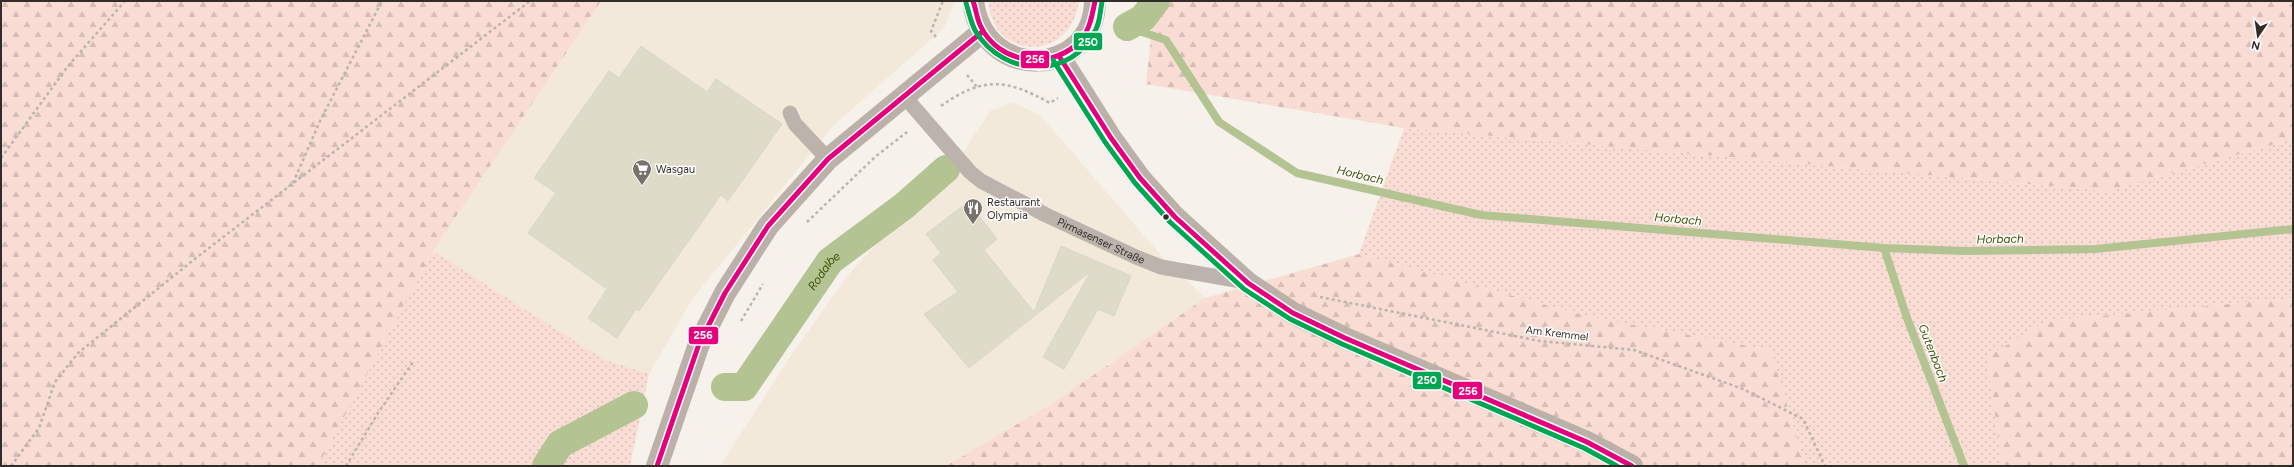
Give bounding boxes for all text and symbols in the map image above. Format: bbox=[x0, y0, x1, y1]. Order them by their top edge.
north arrow bbox=[2238, 16, 2278, 56]
line badge: 250 bbox=[1073, 32, 1103, 51]
text: 250 bbox=[1078, 36, 1098, 49]
text: N bbox=[2250, 38, 2261, 53]
line badge: 256 bbox=[1020, 50, 1050, 69]
text: 256 bbox=[1025, 53, 1045, 66]
supermarket icon: Wasgau bbox=[631, 158, 653, 186]
place label: Wasgau bbox=[656, 163, 695, 176]
water label: Horbach bbox=[1335, 163, 1385, 187]
place label: Restaurant Olympia bbox=[987, 196, 1041, 222]
restaurant icon: Restaurant Olympia bbox=[962, 197, 984, 225]
water label: Horbach bbox=[1654, 210, 1703, 228]
unlabelled marker bbox=[1161, 212, 1171, 222]
street label: Pirmasenser Straße bbox=[1055, 215, 1147, 267]
water label: Horbach bbox=[1976, 232, 2024, 246]
water label: Rodalbe bbox=[805, 249, 843, 293]
water label: Gutenbach bbox=[1916, 322, 1951, 384]
street label: Am Kremmel bbox=[1525, 323, 1589, 344]
line badge: 256 bbox=[688, 326, 719, 345]
text: 256 bbox=[693, 329, 713, 342]
line badge: 250 bbox=[1412, 371, 1442, 390]
text: 250 bbox=[1417, 374, 1437, 387]
line badge: 256 bbox=[1452, 381, 1483, 400]
text: 256 bbox=[1458, 385, 1478, 398]

